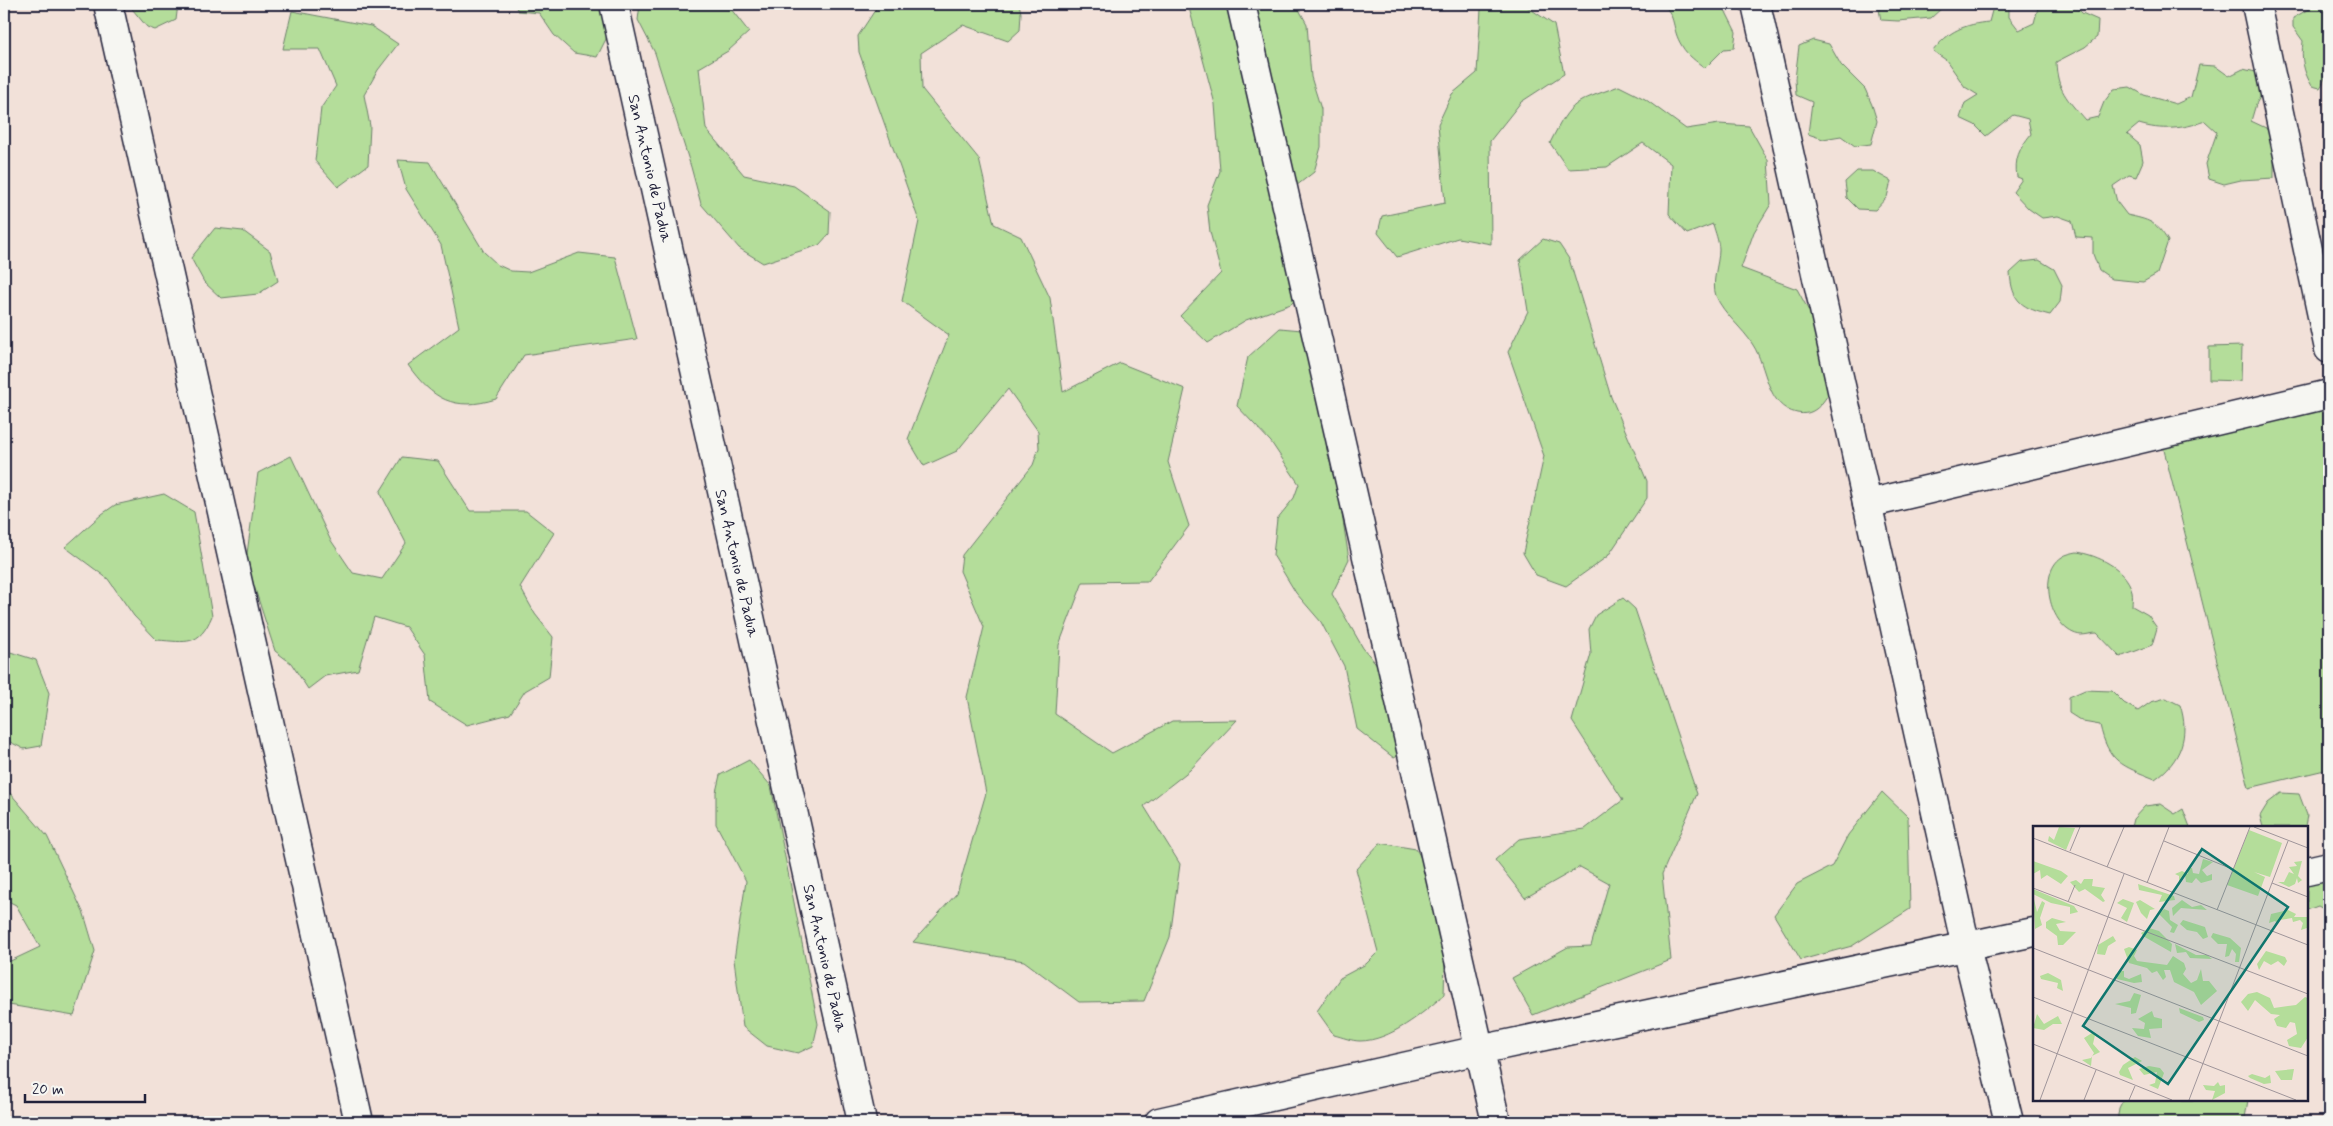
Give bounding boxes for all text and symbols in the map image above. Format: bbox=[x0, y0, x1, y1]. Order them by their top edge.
street label: San Antonio de Padua bbox=[622, 92, 677, 245]
street label: San Antonio de Padua bbox=[709, 487, 764, 640]
inset map bbox=[2033, 826, 2308, 1101]
street label: San Antonio de Padua bbox=[797, 882, 852, 1035]
scale bar bbox=[25, 1071, 145, 1103]
text: 20 m bbox=[32, 1080, 64, 1100]

